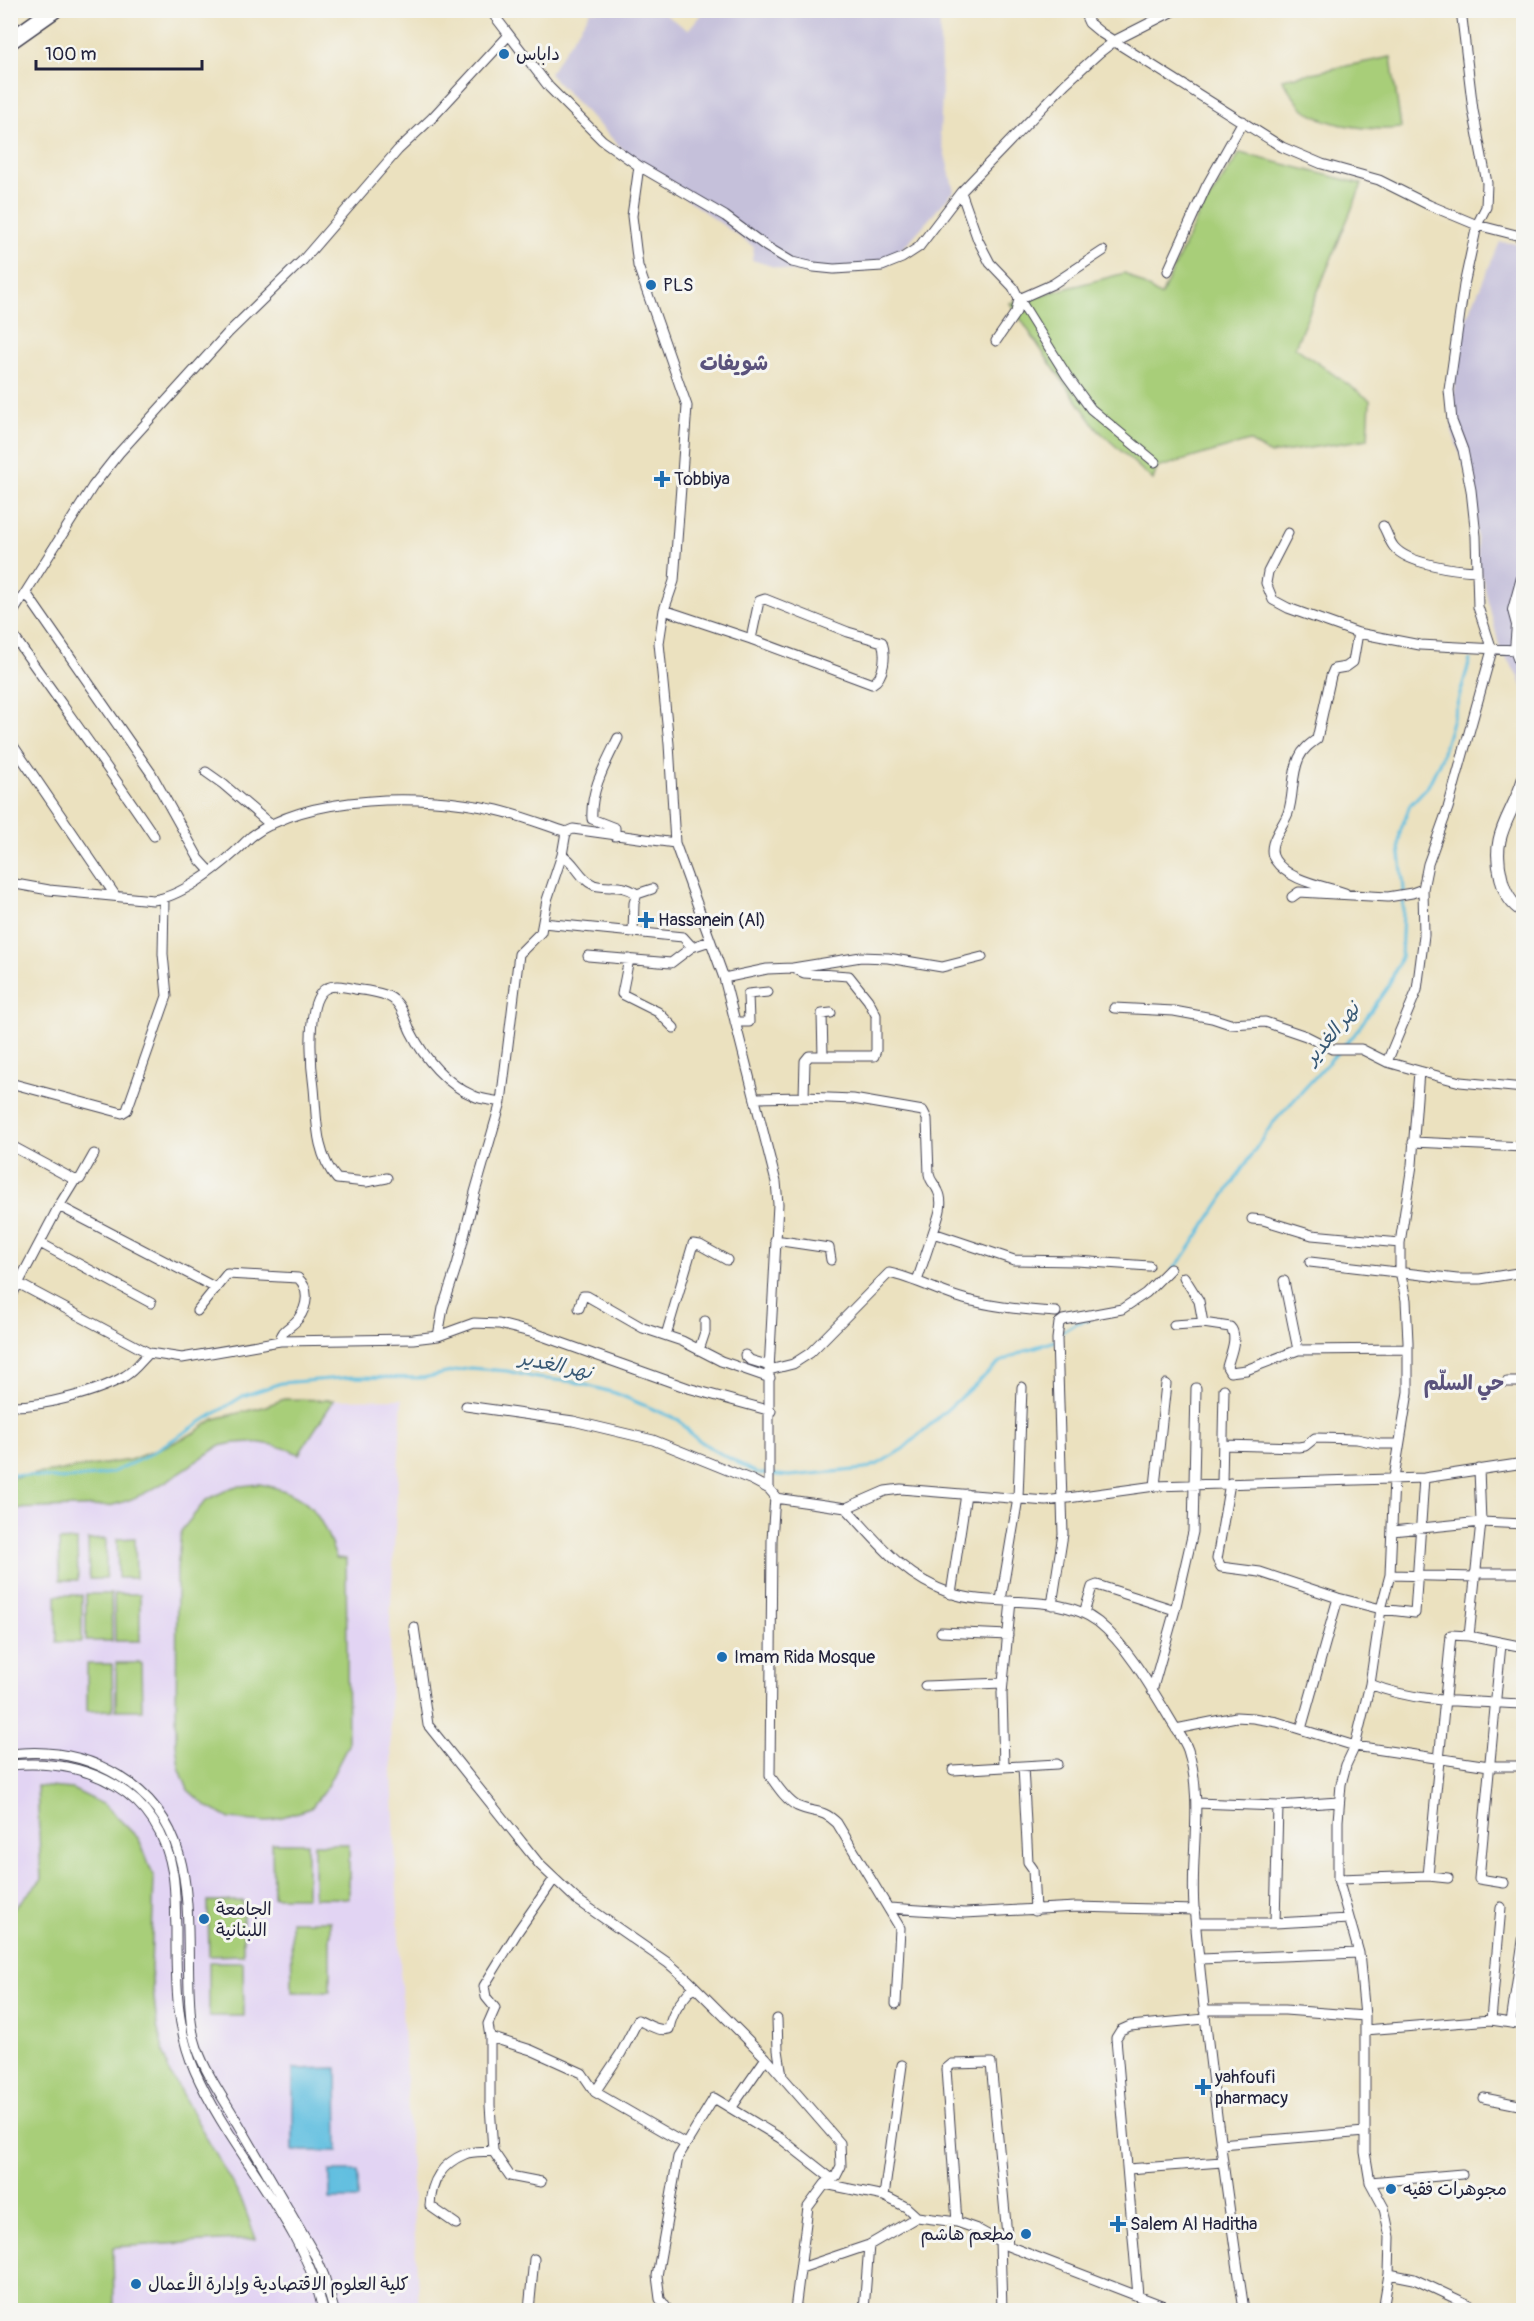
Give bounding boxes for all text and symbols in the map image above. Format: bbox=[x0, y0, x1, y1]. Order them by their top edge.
scale bar bbox=[36, 33, 202, 71]
text: 100 m bbox=[45, 43, 97, 66]
place label: داباس bbox=[516, 43, 560, 66]
marker: داباس bbox=[497, 47, 511, 61]
place label: PLS bbox=[663, 274, 694, 297]
marker: PLS bbox=[644, 278, 658, 292]
district label: شويفات bbox=[700, 350, 768, 377]
place label: Tobbiya bbox=[674, 468, 730, 491]
marker: Tobbiya bbox=[655, 472, 669, 486]
place label: Hassanein (Al) bbox=[658, 909, 766, 932]
marker: Hassanein (Al) bbox=[639, 913, 653, 927]
water label: نهر الغدير bbox=[1297, 995, 1367, 1071]
water label: نهر الغدير bbox=[515, 1345, 597, 1385]
district label: حي السلّم bbox=[1424, 1369, 1504, 1401]
place label: Imam Rida Mosque bbox=[734, 1646, 875, 1669]
marker: Imam Rida Mosque bbox=[715, 1650, 729, 1664]
place label: الجامعة اللبنانية bbox=[216, 1898, 272, 1942]
marker: الجامعة اللبنانية bbox=[197, 1912, 211, 1926]
place label: yahfoufi pharmacy bbox=[1214, 2066, 1288, 2110]
marker: yahfoufi pharmacy bbox=[1196, 2080, 1210, 2094]
place label: مجوهرات فقيه bbox=[1403, 2178, 1507, 2201]
marker: مجوهرات فقيه bbox=[1384, 2182, 1398, 2196]
place label: Salem Al Haditha bbox=[1130, 2213, 1257, 2236]
marker: Salem Al Haditha bbox=[1111, 2217, 1125, 2231]
place label: مطعم هاشم bbox=[920, 2223, 1014, 2248]
marker: مطعم هاشم bbox=[1019, 2227, 1033, 2241]
place label: كلية العلوم الاقتصادية وإدارة الأعمال bbox=[148, 2272, 409, 2298]
marker: كلية العلوم الاقتصادية وإدارة الأعمال bbox=[129, 2277, 143, 2291]

